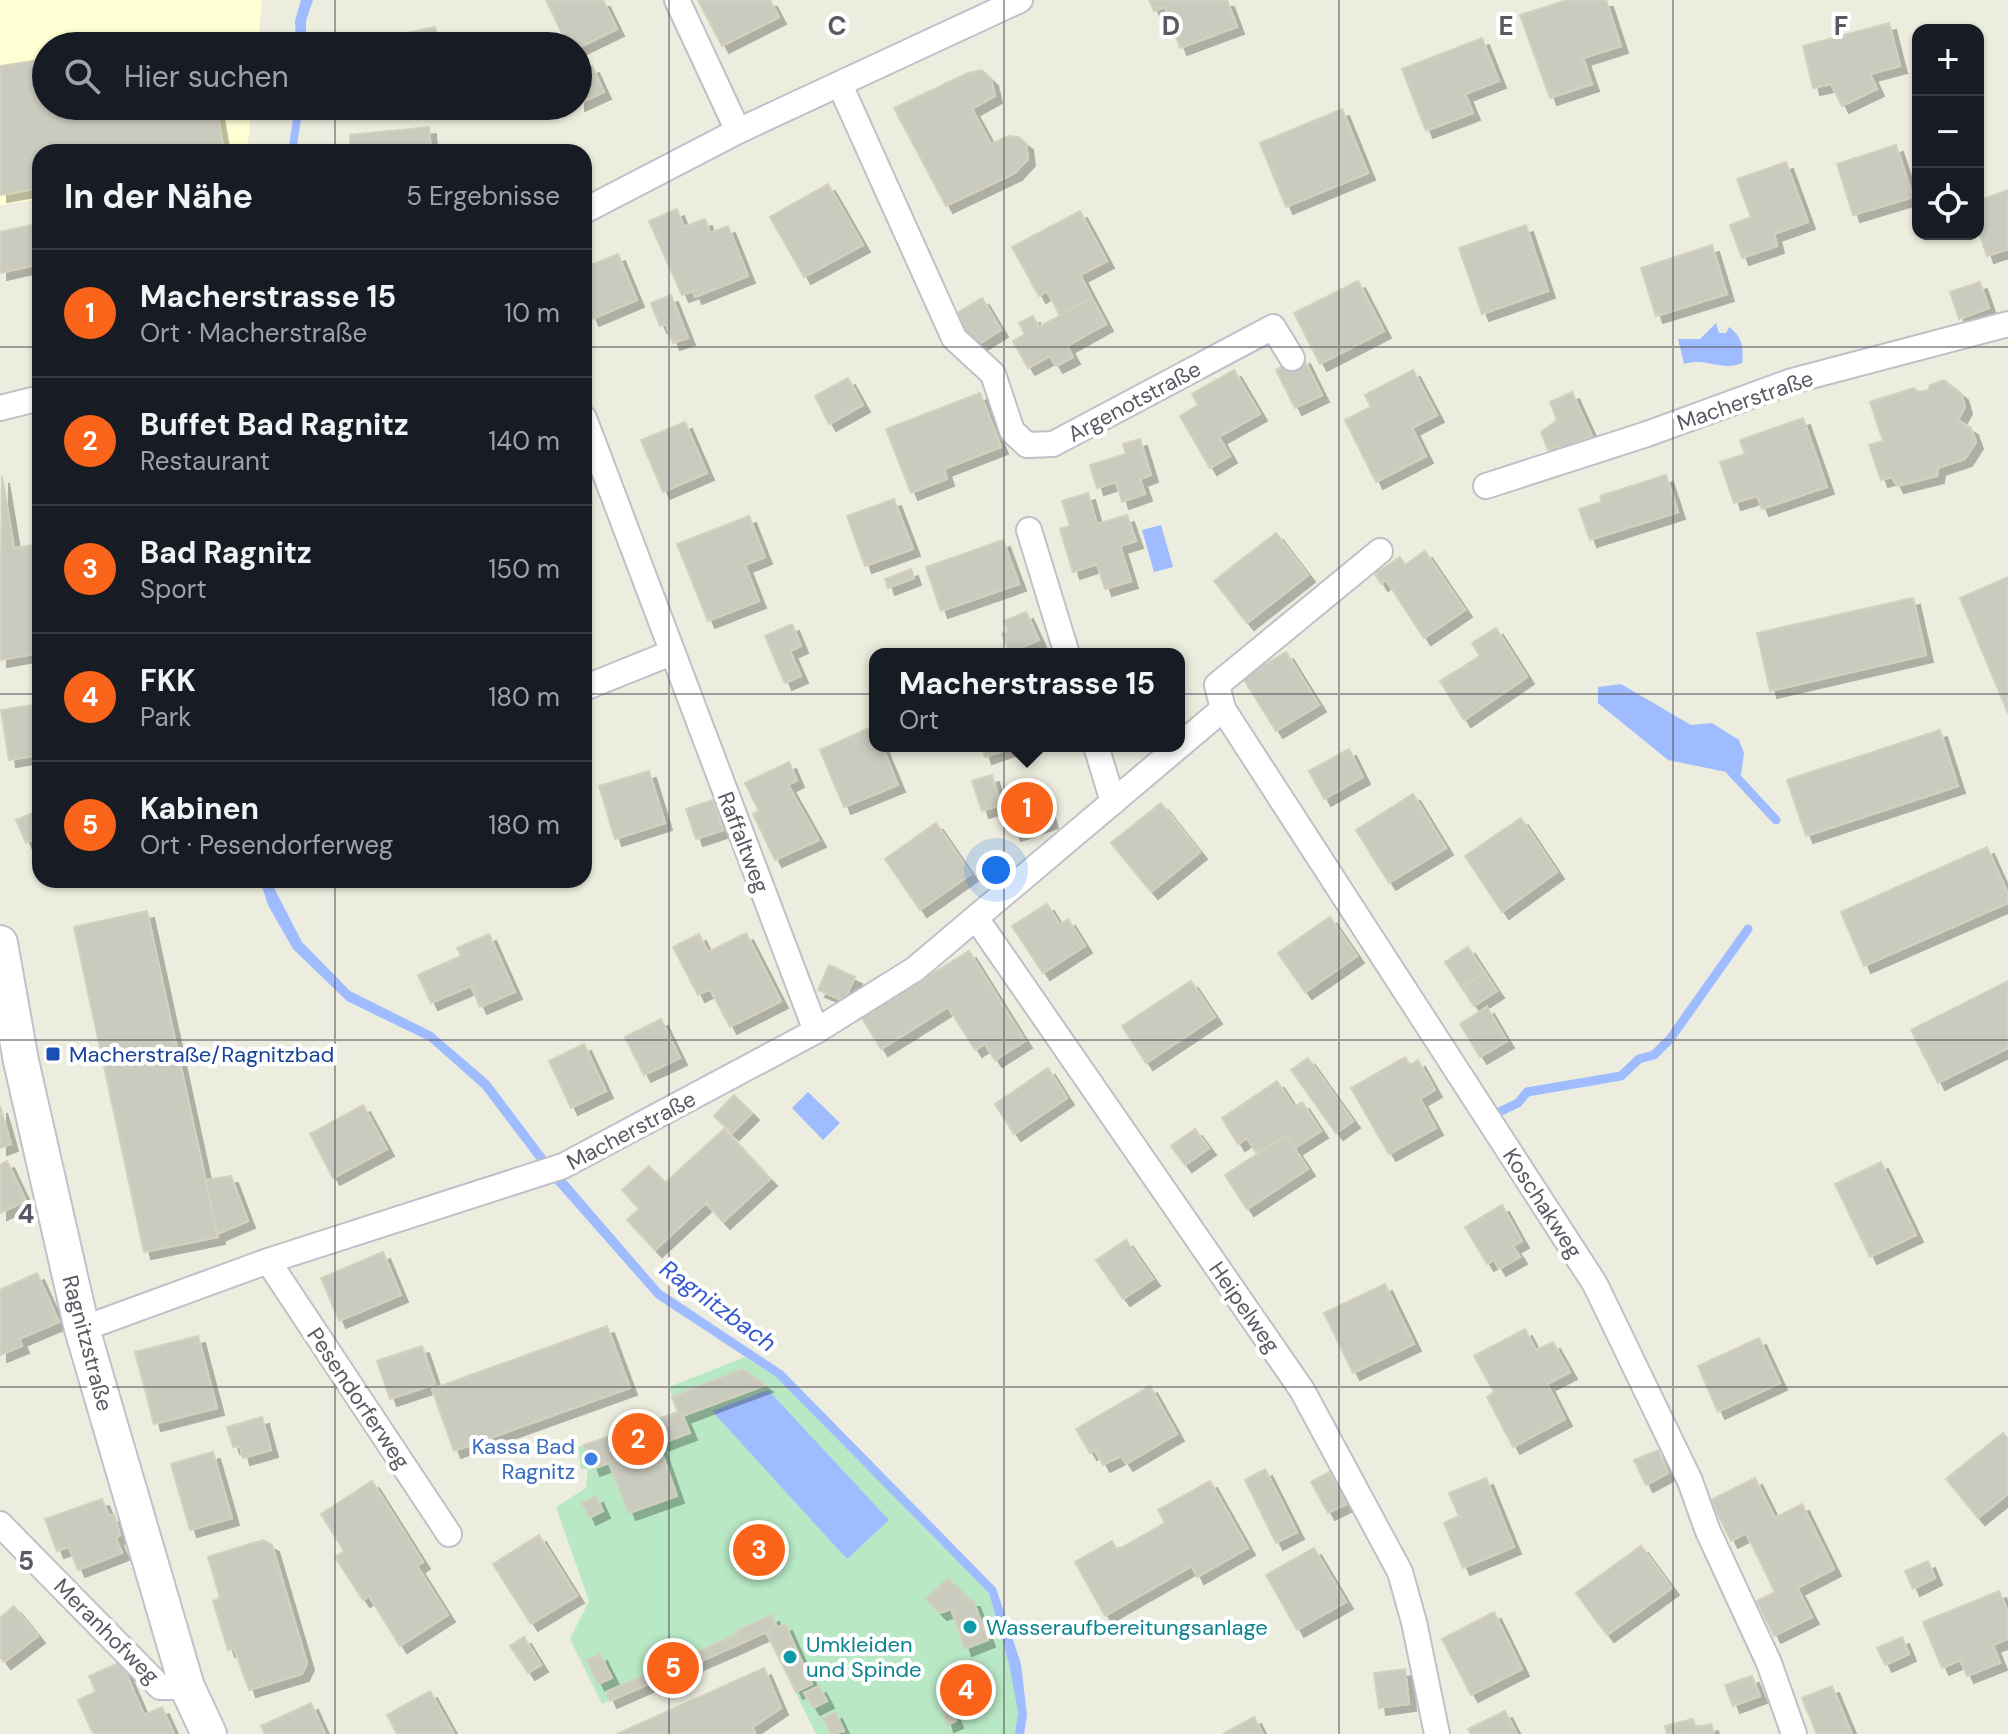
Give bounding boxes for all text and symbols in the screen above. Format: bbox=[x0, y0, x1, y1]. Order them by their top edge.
text: C bbox=[827, 9, 847, 43]
text: D bbox=[1162, 9, 1180, 43]
text: E bbox=[1498, 9, 1514, 43]
text: F bbox=[1834, 9, 1848, 43]
map controls bbox=[1912, 24, 1984, 240]
button: + bbox=[1912, 24, 1984, 96]
search box bbox=[32, 32, 592, 120]
icon: search bbox=[60, 54, 104, 98]
text: Hier suchen bbox=[124, 57, 289, 96]
button: − bbox=[1912, 96, 1984, 168]
button: locate bbox=[1912, 168, 1984, 240]
text: In der Nähe bbox=[64, 174, 253, 219]
text: 5 Ergebnisse bbox=[406, 179, 560, 213]
text: Macherstrasse 15 bbox=[140, 277, 396, 316]
text: 1 bbox=[85, 296, 95, 330]
text: 10 m bbox=[504, 296, 560, 330]
text: Ort · Macherstraße bbox=[140, 316, 367, 350]
street label: Argenotstraße bbox=[1063, 354, 1206, 449]
street label: Macherstraße bbox=[1673, 364, 1817, 437]
text: Buffet Bad Ragnitz bbox=[140, 405, 409, 444]
text: 2 bbox=[82, 424, 98, 458]
text: 140 m bbox=[488, 424, 560, 458]
text: Restaurant bbox=[140, 444, 270, 478]
text: Bad Ragnitz bbox=[140, 533, 312, 572]
text: 3 bbox=[82, 552, 98, 586]
text: 150 m bbox=[488, 552, 560, 586]
text: Sport bbox=[140, 572, 207, 606]
popup bbox=[869, 648, 1185, 752]
text: FKK bbox=[140, 661, 196, 700]
text: Macherstrasse 15 bbox=[899, 664, 1155, 703]
text: 4 bbox=[82, 680, 98, 714]
text: 180 m bbox=[488, 680, 560, 714]
text: Park bbox=[140, 700, 191, 734]
text: Ort bbox=[899, 703, 939, 737]
pin: 1 bbox=[1001, 778, 1053, 838]
street label: Raffaltweg bbox=[711, 788, 776, 897]
text: Kabinen bbox=[140, 789, 259, 828]
text: 5 bbox=[82, 808, 98, 842]
text: 180 m bbox=[488, 808, 560, 842]
text: Ort · Pesendorferweg bbox=[140, 828, 393, 862]
your location bbox=[976, 850, 1016, 890]
place label: Macherstraße/Ragnitzbad bbox=[69, 1040, 334, 1069]
marker: Macherstraße/Ragnitzbad bbox=[44, 1045, 62, 1063]
street label: Macherstraße bbox=[562, 1084, 701, 1177]
street label: Koschakweg bbox=[1496, 1143, 1589, 1264]
text: 4 bbox=[18, 1197, 34, 1231]
water label: Ragnitzbach bbox=[654, 1253, 783, 1358]
street label: Heipelweg bbox=[1203, 1256, 1287, 1359]
street label: Ragnitzstraße bbox=[55, 1272, 120, 1414]
street label: Pesendorferweg bbox=[301, 1322, 417, 1475]
pin: 2 bbox=[612, 1409, 664, 1469]
place label: Kassa Bad Ragnitz bbox=[472, 1432, 575, 1486]
marker: Kassa Bad Ragnitz bbox=[582, 1450, 600, 1468]
pin: 3 bbox=[733, 1520, 785, 1580]
text: 5 bbox=[18, 1544, 34, 1578]
street label: Meranhofweg bbox=[48, 1572, 166, 1690]
place label: Wasseraufbereitungsanlage bbox=[986, 1613, 1268, 1642]
marker: Wasseraufbereitungsanlage bbox=[961, 1618, 979, 1636]
place label: Umkleiden und Spinde bbox=[806, 1630, 922, 1684]
pin: 5 bbox=[647, 1638, 699, 1698]
marker: Umkleiden und Spinde bbox=[781, 1648, 799, 1666]
pin: 4 bbox=[940, 1660, 992, 1720]

